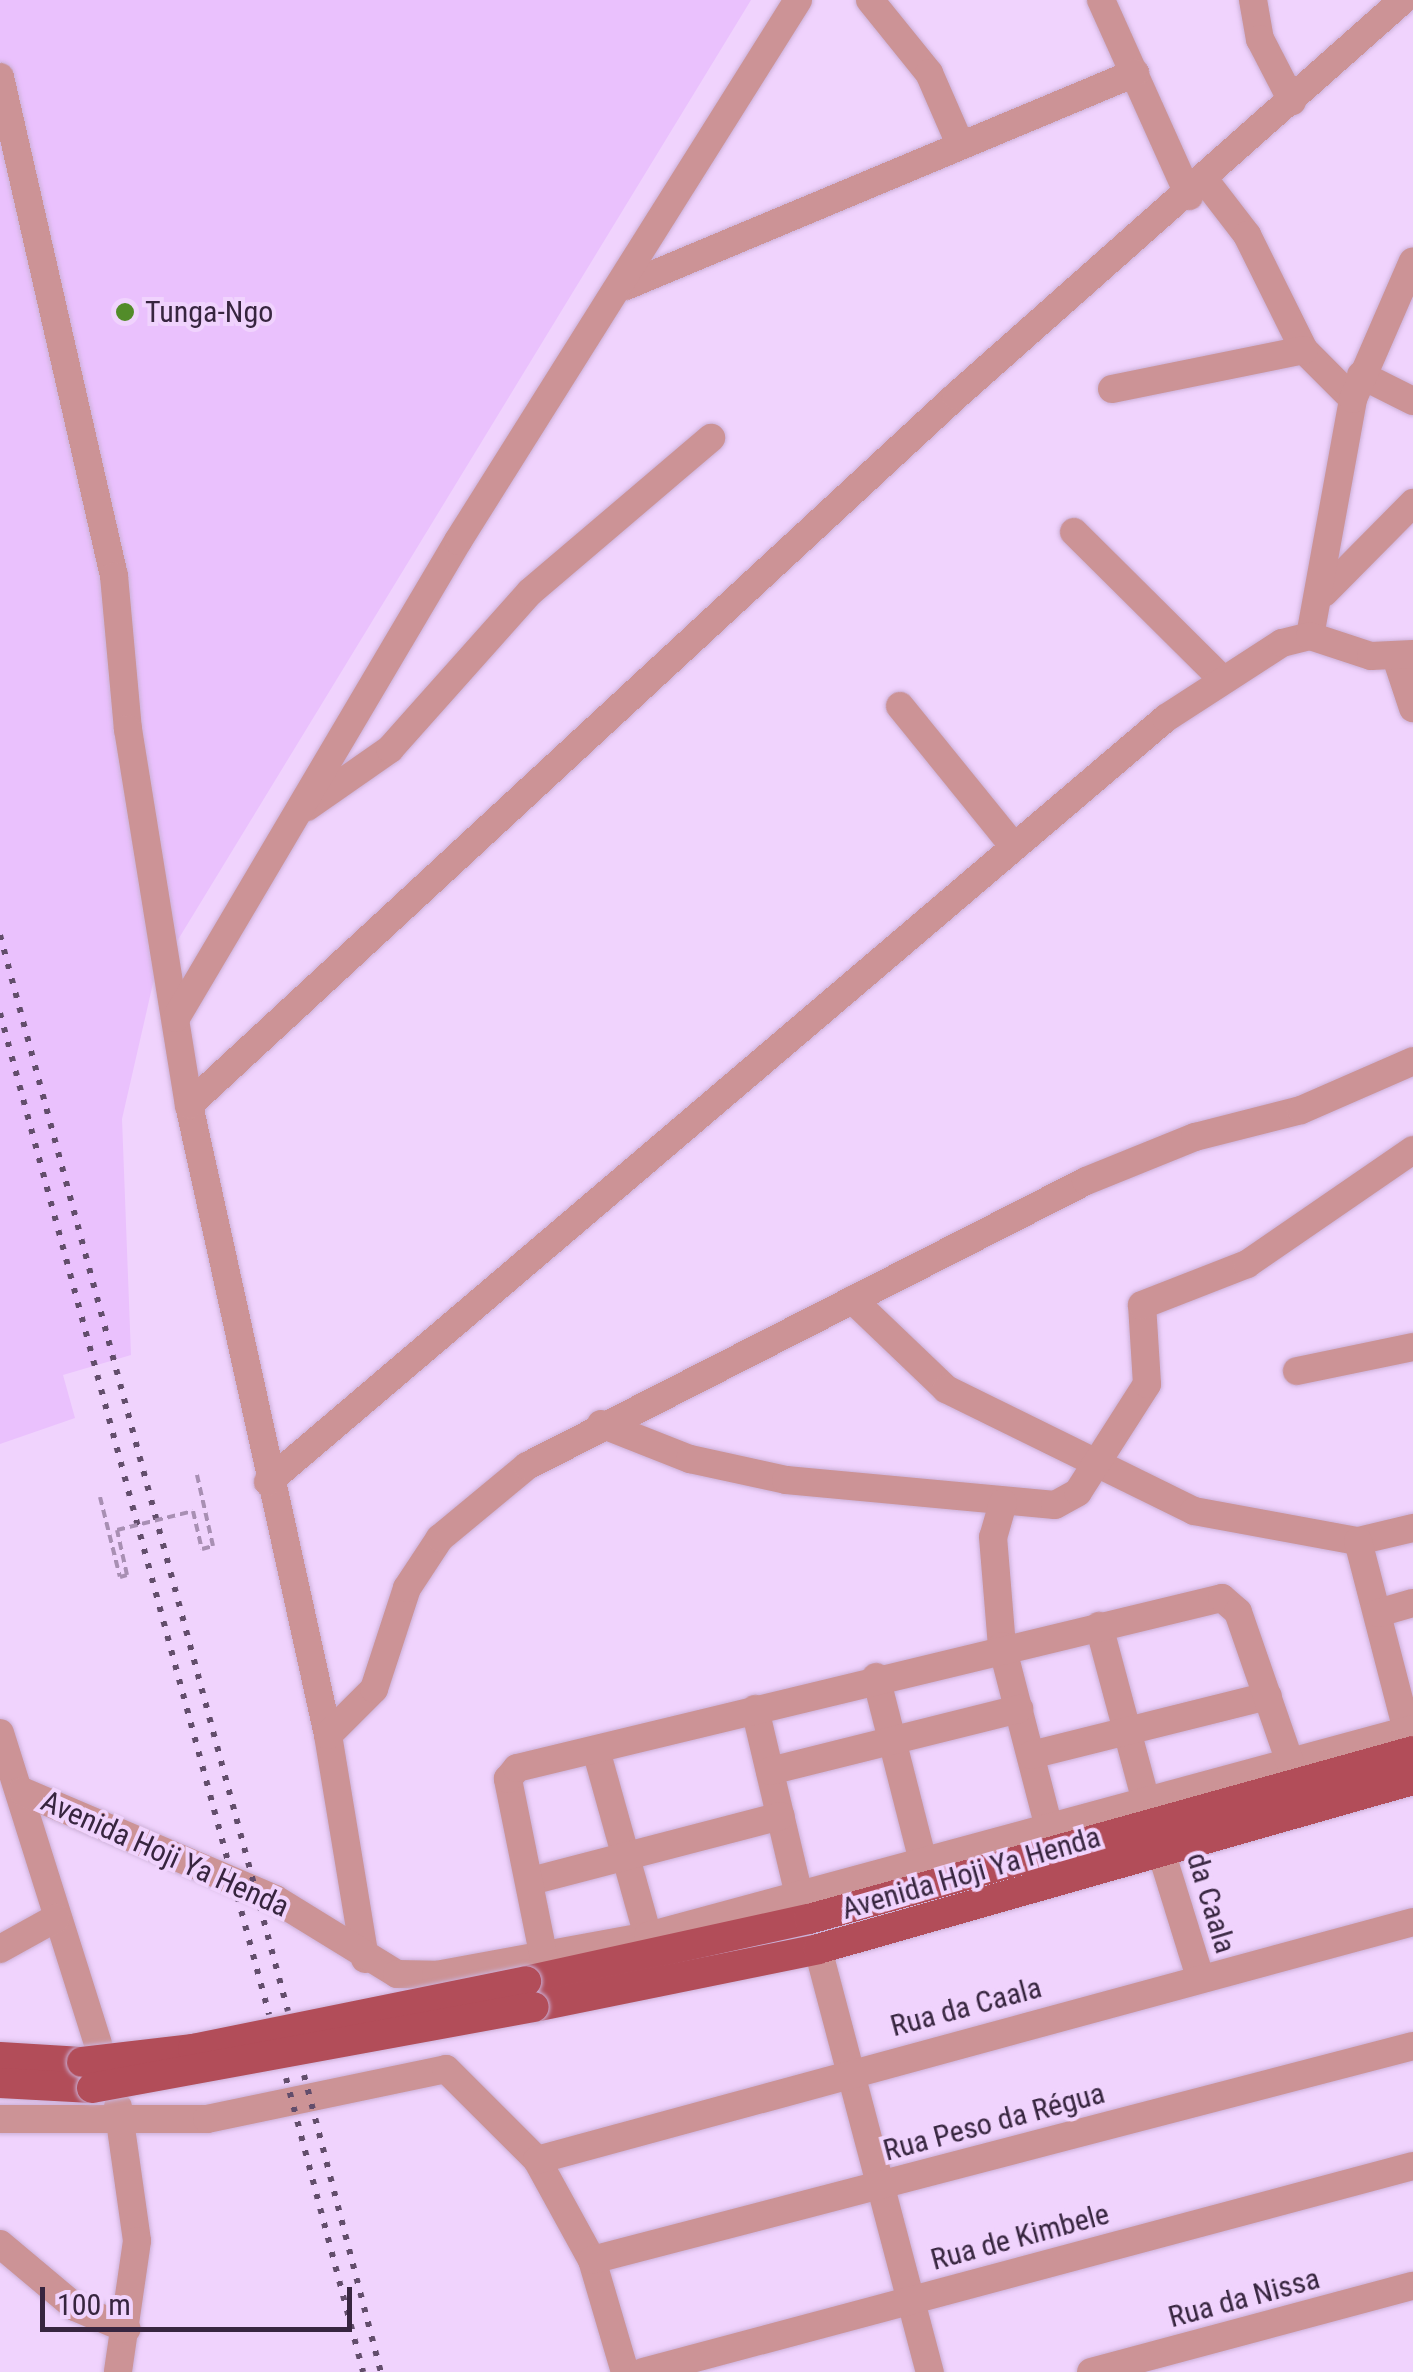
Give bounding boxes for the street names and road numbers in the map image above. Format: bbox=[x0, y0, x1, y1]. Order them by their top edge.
street label: Avenida Hoji Ya Henda bbox=[36, 1783, 294, 1925]
street label: Avenida Hoji Ya Henda bbox=[838, 1819, 1104, 1927]
street label: da Caala bbox=[1179, 1848, 1243, 1958]
street label: Rua da Caala bbox=[887, 1970, 1045, 2044]
street label: Rua Peso da Régua bbox=[879, 2075, 1109, 2169]
street label: Rua de Kimbele bbox=[927, 2196, 1113, 2278]
street label: Rua da Nissa bbox=[1164, 2261, 1324, 2335]

